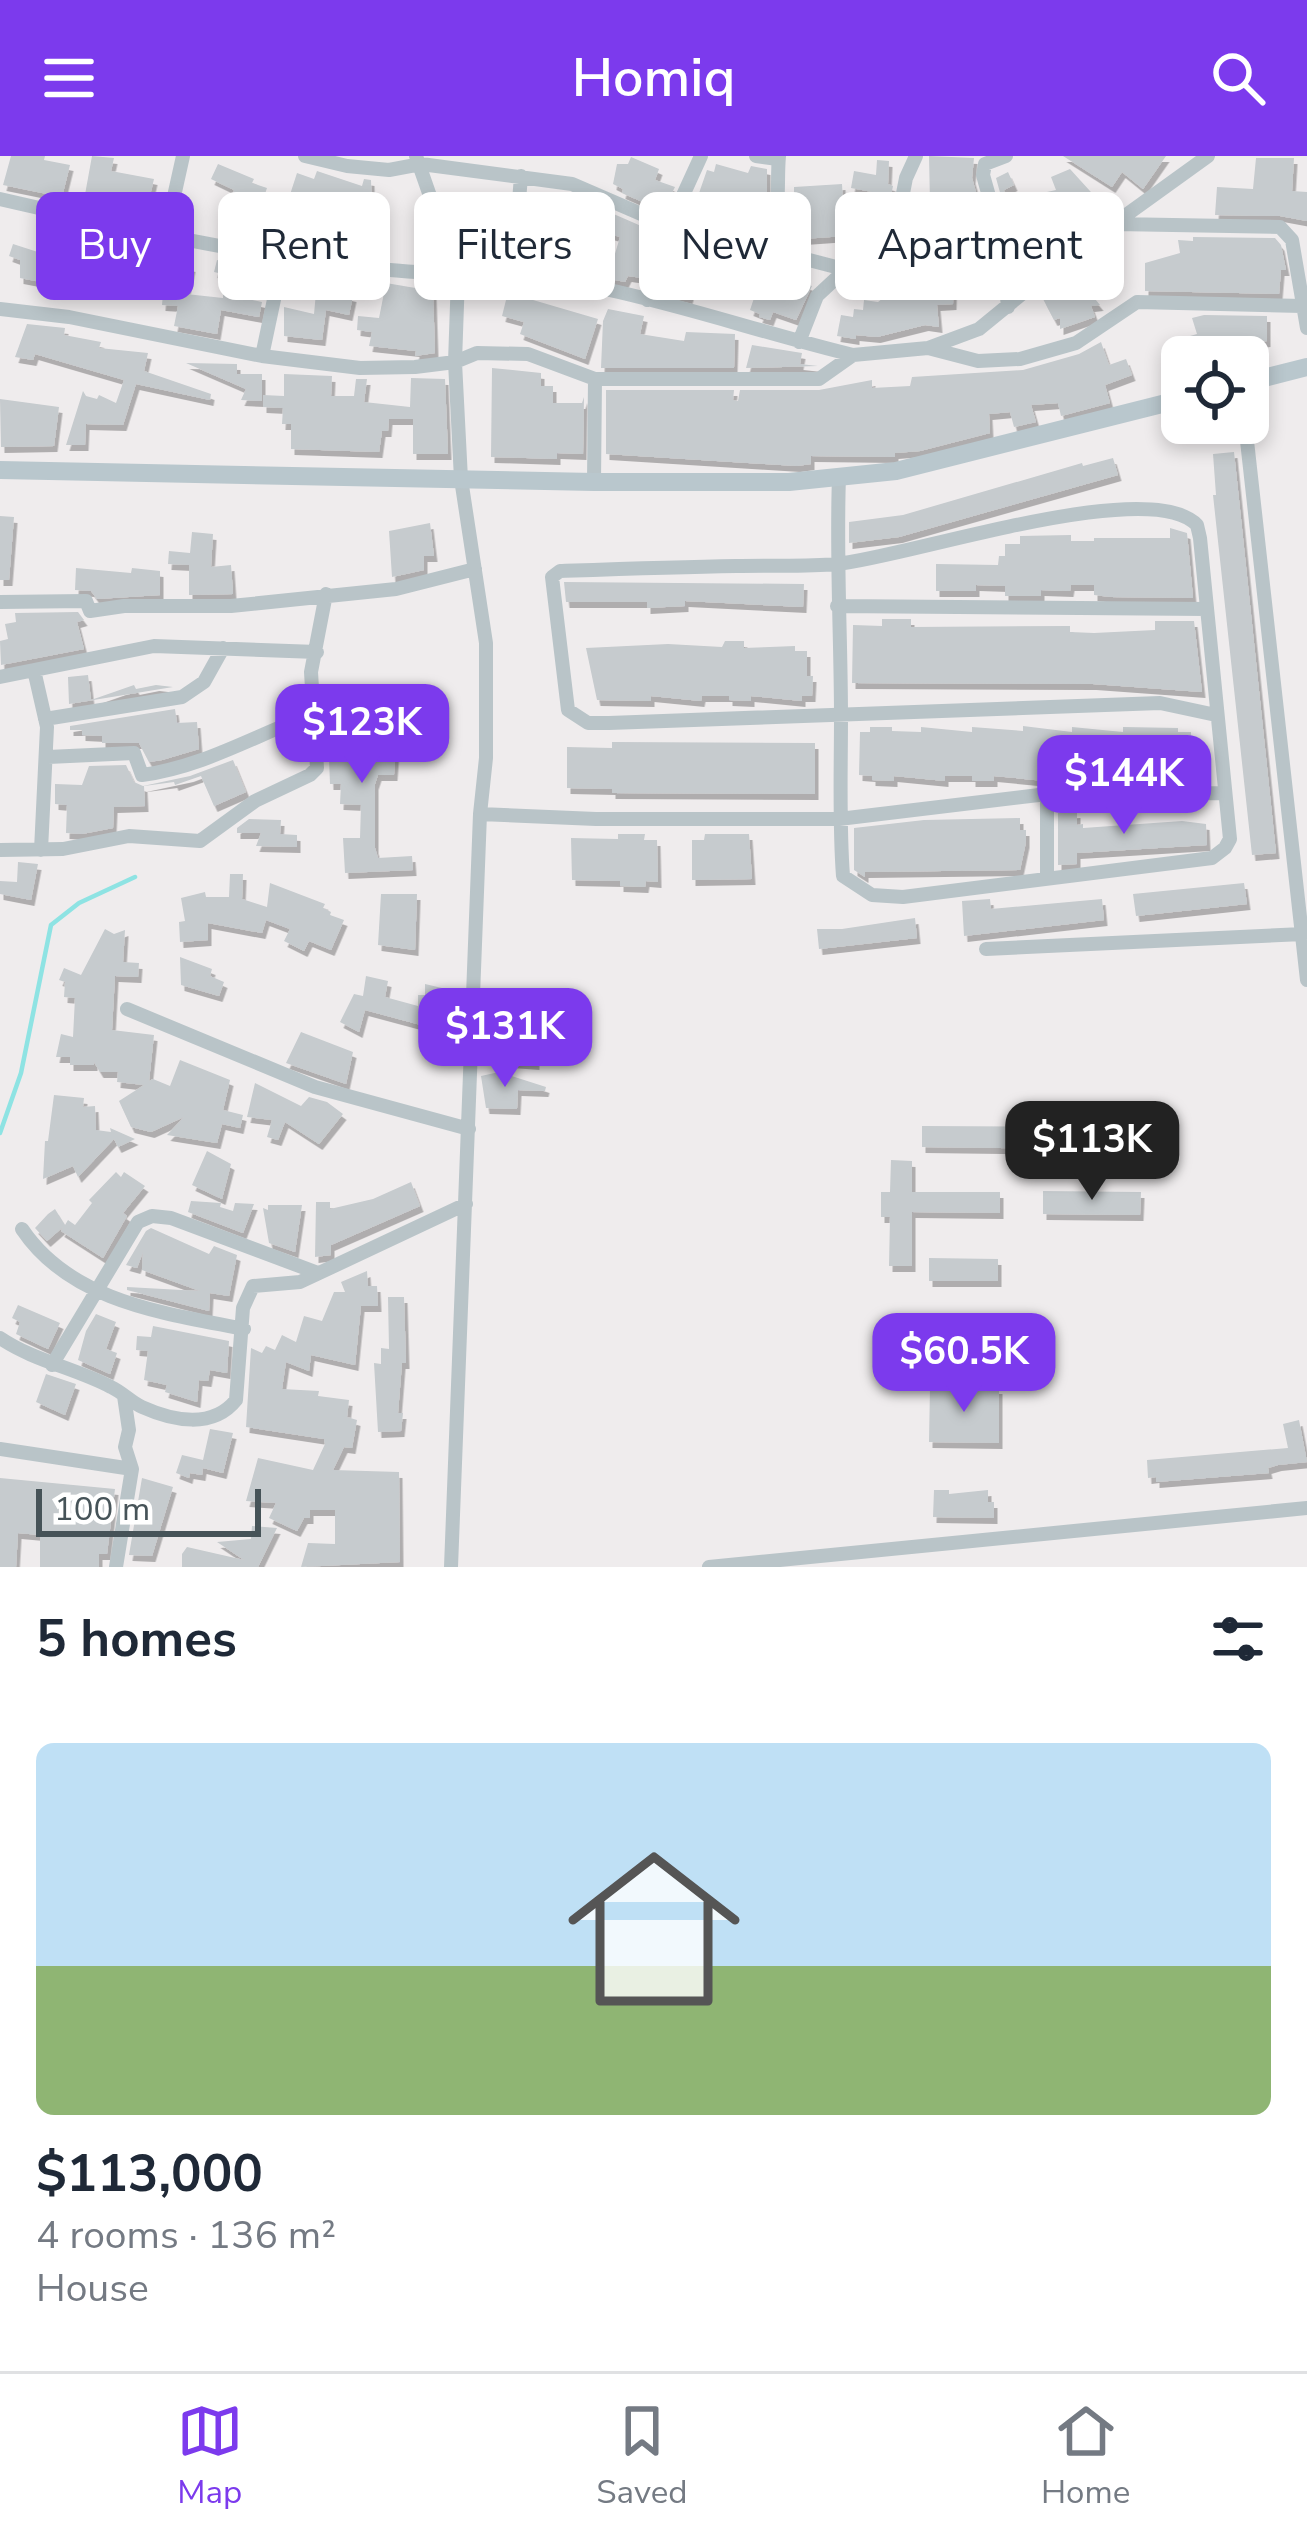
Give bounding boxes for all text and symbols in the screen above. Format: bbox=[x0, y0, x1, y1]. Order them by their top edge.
text: Homiq bbox=[572, 41, 735, 115]
icon: menu bbox=[36, 45, 102, 111]
icon: search bbox=[1205, 45, 1271, 111]
chip: Buy bbox=[36, 192, 194, 300]
chip: Rent bbox=[218, 192, 390, 300]
chip: Filters bbox=[414, 192, 615, 300]
chip: New bbox=[639, 192, 811, 300]
chip: Apartment bbox=[835, 192, 1124, 300]
map controls bbox=[1161, 336, 1269, 444]
button: locate bbox=[1161, 336, 1269, 444]
pin: $123K bbox=[278, 684, 446, 786]
text: $123K bbox=[302, 696, 422, 749]
pin: $144K bbox=[1040, 735, 1208, 837]
text: $144K bbox=[1064, 747, 1184, 800]
pin: $131K bbox=[421, 988, 589, 1090]
text: $131K bbox=[445, 1000, 565, 1053]
pin: $113K bbox=[1008, 1101, 1176, 1203]
text: $113K bbox=[1032, 1113, 1152, 1166]
pin: $60.5K bbox=[866, 1313, 1062, 1415]
text: $60.5K bbox=[899, 1325, 1029, 1378]
scale bar bbox=[36, 1483, 261, 1536]
text: 100 m bbox=[54, 1487, 150, 1532]
text: 5 homes bbox=[36, 1604, 237, 1674]
icon: filters bbox=[1205, 1606, 1271, 1672]
icon: home bbox=[546, 1821, 762, 2037]
text: $113,000 bbox=[36, 2139, 263, 2209]
text: 4 rooms · 136 m² bbox=[36, 2209, 336, 2262]
text: House bbox=[36, 2262, 149, 2315]
tab: Map bbox=[177, 2398, 243, 2515]
tab: Saved bbox=[596, 2398, 687, 2515]
tab: Home bbox=[1041, 2398, 1130, 2515]

